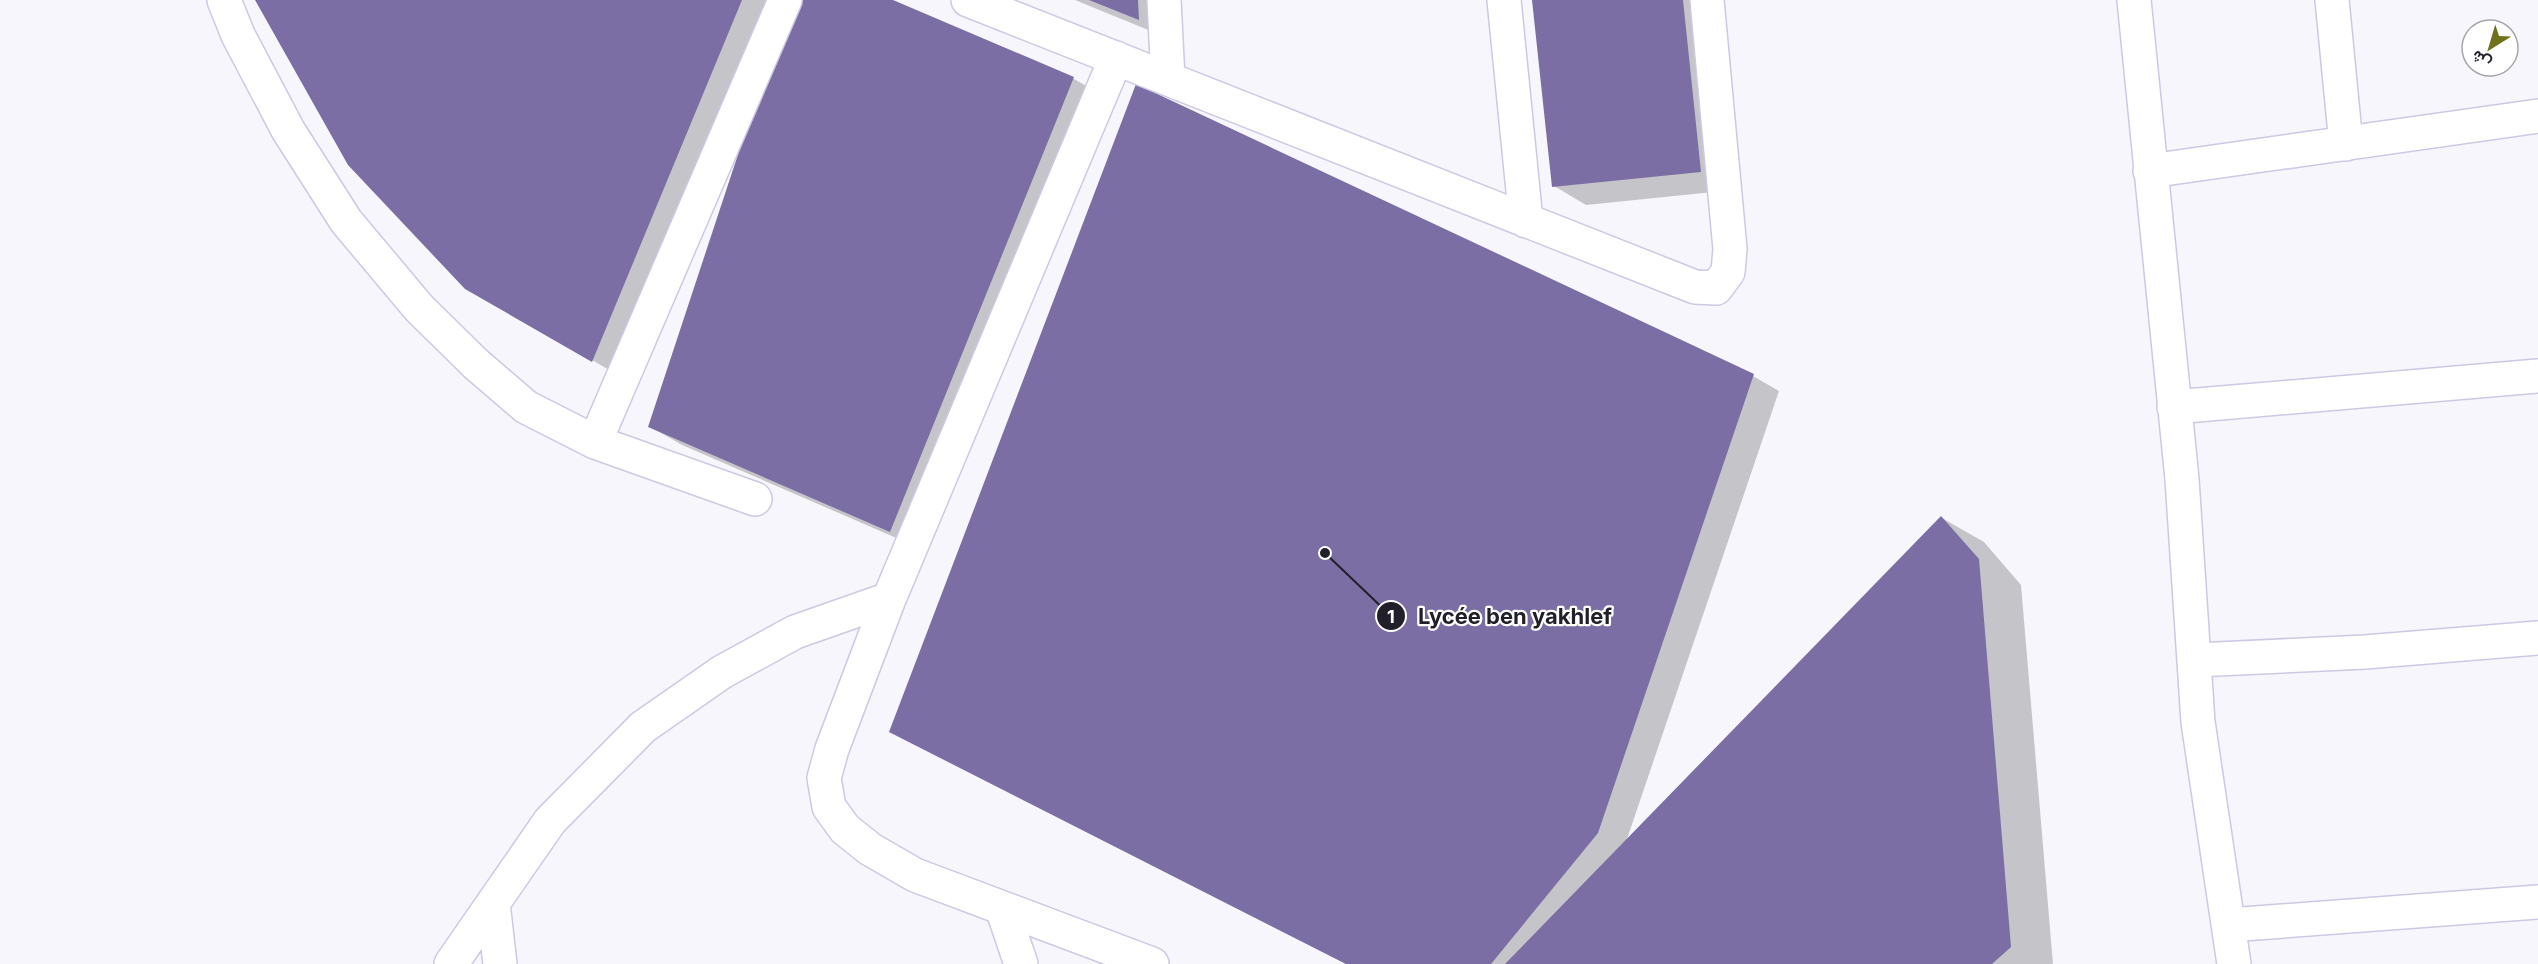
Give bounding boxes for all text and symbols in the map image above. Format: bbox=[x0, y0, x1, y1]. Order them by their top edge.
north arrow bbox=[2460, 18, 2520, 78]
text: ش bbox=[2467, 46, 2495, 74]
callout: Lycée ben yakhlef bbox=[1376, 596, 1624, 636]
text: Lycée ben yakhlef bbox=[1418, 603, 1612, 629]
text: 1 bbox=[1387, 606, 1395, 627]

